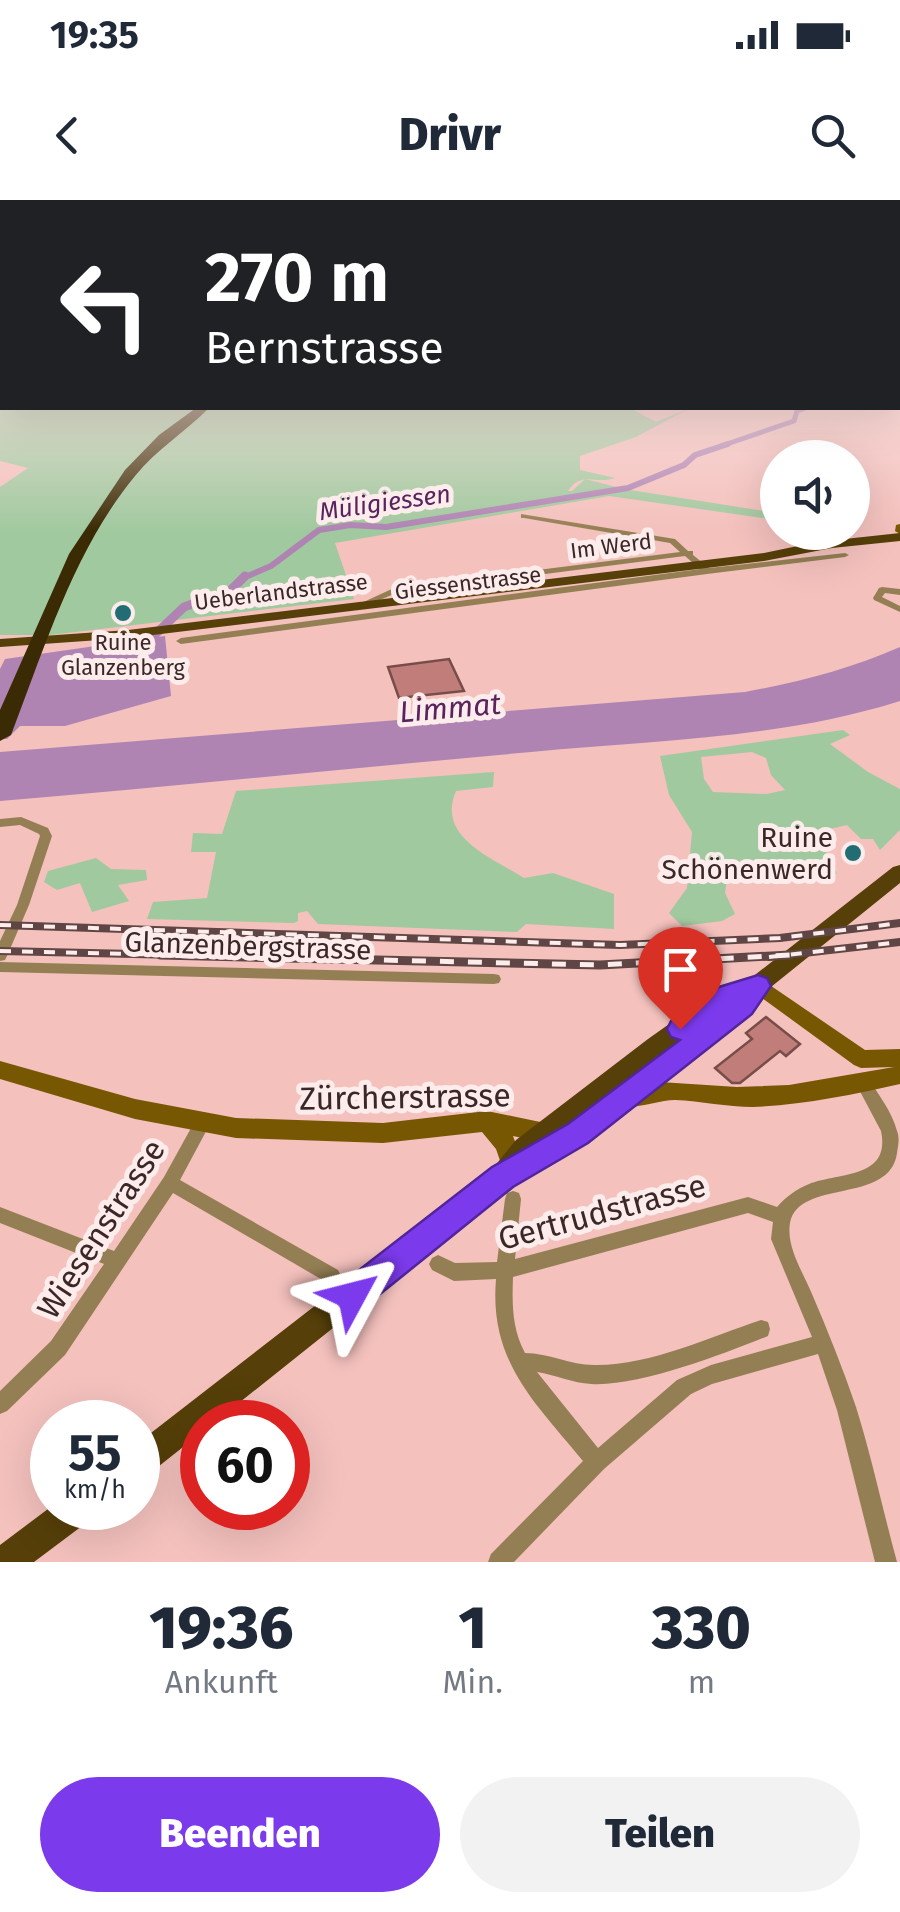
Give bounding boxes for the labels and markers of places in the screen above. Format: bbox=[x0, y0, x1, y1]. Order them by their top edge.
marker: Ruine Glanzenberg bbox=[112, 602, 134, 624]
place label: Ruine Glanzenberg bbox=[61, 629, 186, 681]
place label: Ruine Schönenwerd bbox=[661, 821, 833, 886]
marker: Ruine Schönenwerd bbox=[842, 842, 864, 864]
pin bbox=[638, 927, 723, 1030]

